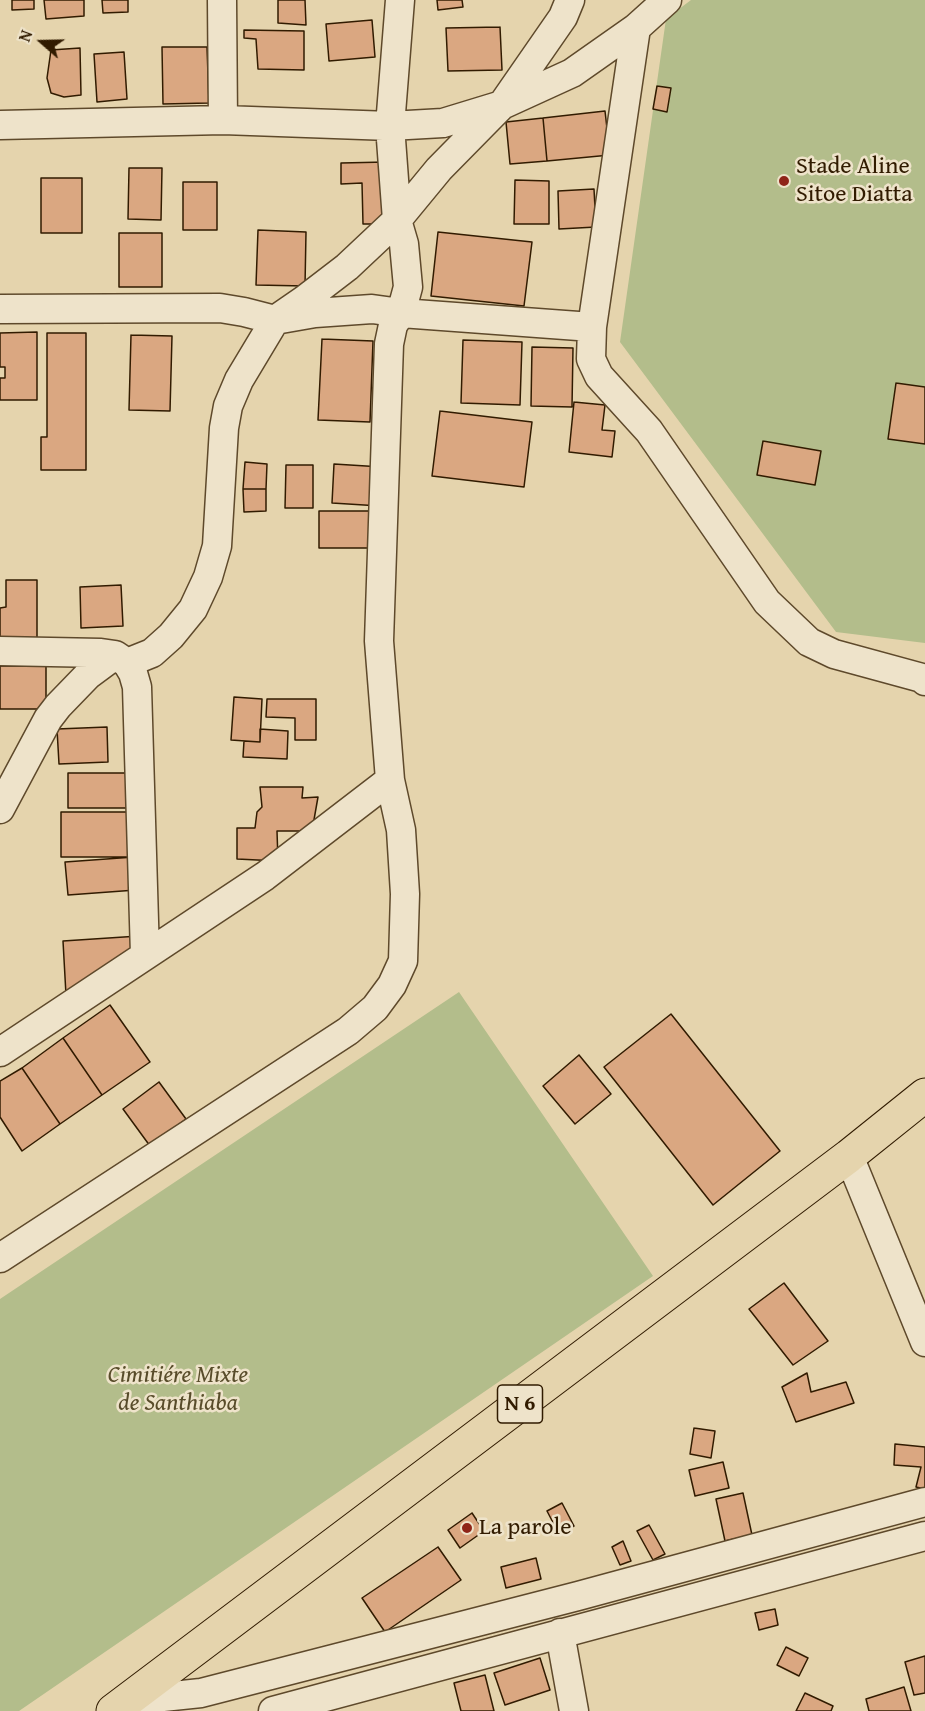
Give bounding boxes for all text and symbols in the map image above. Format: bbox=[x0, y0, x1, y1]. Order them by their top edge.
north arrow bbox=[12, 12, 72, 72]
text: N bbox=[12, 27, 38, 45]
place label: Stade Aline Sitoe Diatta bbox=[796, 153, 913, 209]
marker: Stade Aline Sitoe Diatta bbox=[777, 174, 791, 188]
park label: Cimitiére Mixte de Santhiaba bbox=[108, 1362, 248, 1418]
road number: N 6 bbox=[498, 1385, 542, 1423]
place label: La parole bbox=[479, 1514, 571, 1542]
marker: La parole bbox=[460, 1521, 474, 1535]

